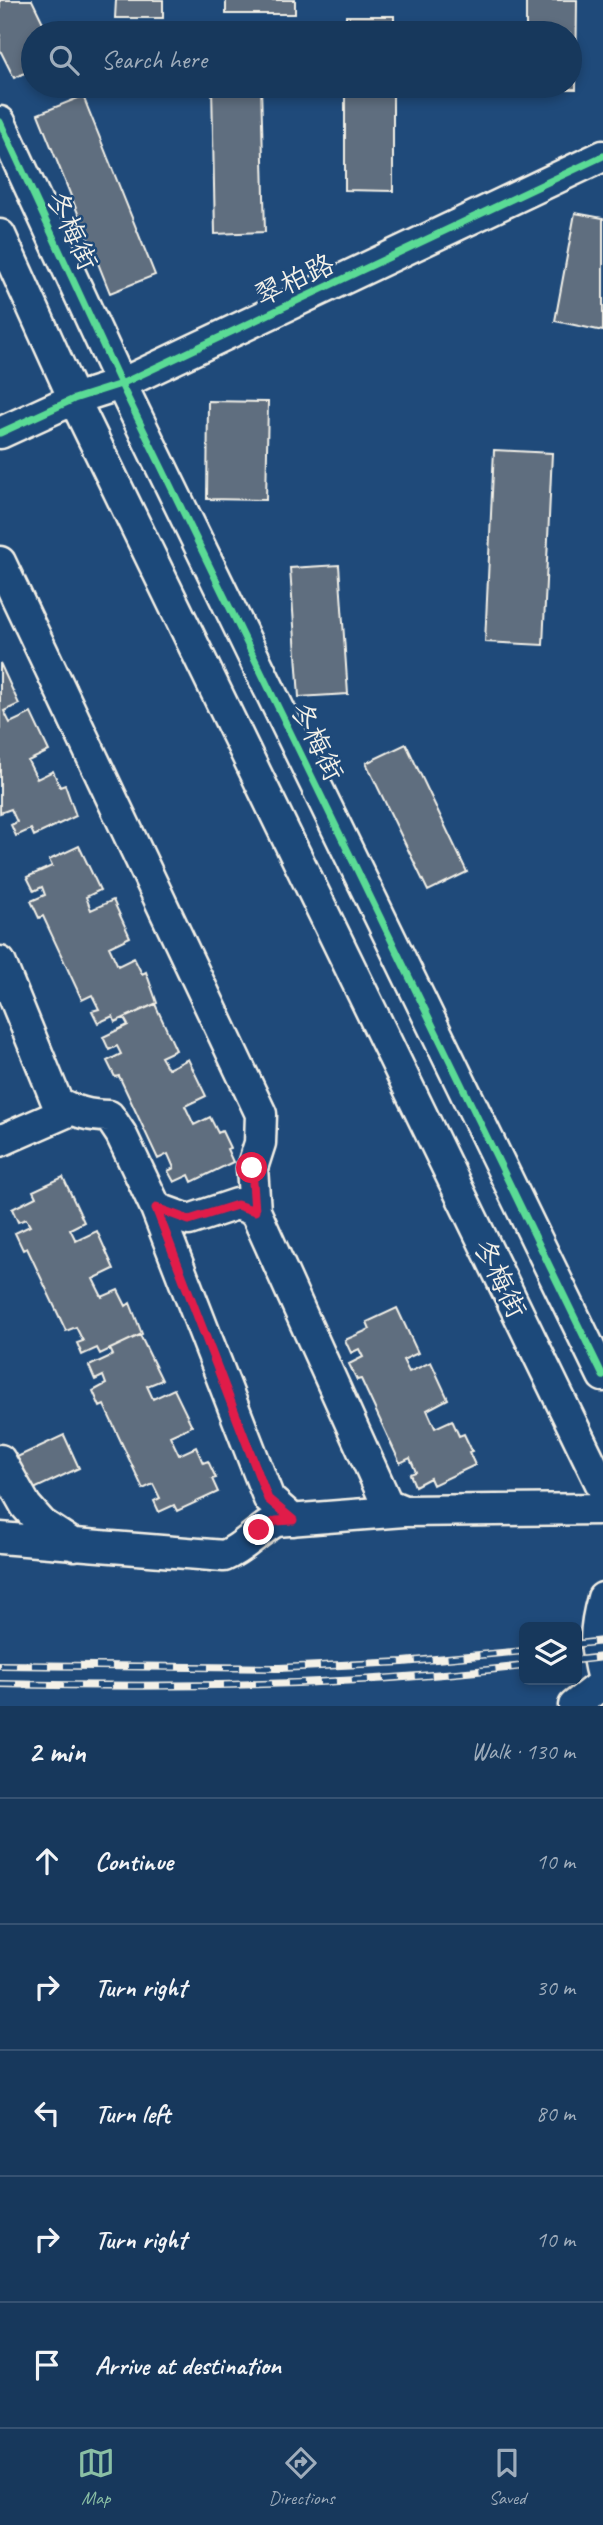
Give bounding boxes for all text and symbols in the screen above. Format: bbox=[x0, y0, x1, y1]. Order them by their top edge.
search box bbox=[21, 21, 582, 98]
icon: search bbox=[45, 41, 83, 79]
text: Search here bbox=[101, 43, 207, 76]
street label: 冬梅街 bbox=[39, 185, 106, 276]
street label: 翠柏路 bbox=[249, 246, 340, 313]
street label: 冬梅街 bbox=[283, 696, 352, 787]
route start bbox=[236, 1152, 267, 1183]
street label: 冬梅街 bbox=[466, 1233, 535, 1324]
route end bbox=[243, 1514, 274, 1545]
map controls bbox=[519, 1622, 582, 1685]
button: layers bbox=[519, 1622, 582, 1685]
text: 2 min bbox=[28, 1733, 85, 1771]
text: Walk · 130 m bbox=[471, 1737, 575, 1766]
icon: ahead bbox=[28, 1842, 66, 1880]
text: Continue bbox=[95, 1845, 173, 1878]
text: 10 m bbox=[536, 1847, 575, 1876]
icon: right bbox=[28, 1968, 66, 2006]
text: Turn right bbox=[95, 1971, 186, 2004]
text: 30 m bbox=[536, 1973, 575, 2002]
icon: left bbox=[28, 2094, 66, 2132]
text: Turn left bbox=[95, 2097, 170, 2130]
text: 80 m bbox=[536, 2099, 575, 2128]
icon: right bbox=[28, 2220, 66, 2258]
text: Turn right bbox=[95, 2223, 186, 2256]
text: 10 m bbox=[536, 2225, 575, 2254]
icon: arrive bbox=[28, 2346, 66, 2384]
text: Arrive at destination bbox=[95, 2349, 281, 2382]
tab: Map bbox=[77, 2444, 115, 2510]
tab: Directions bbox=[268, 2444, 335, 2510]
tab: Saved bbox=[488, 2444, 526, 2510]

